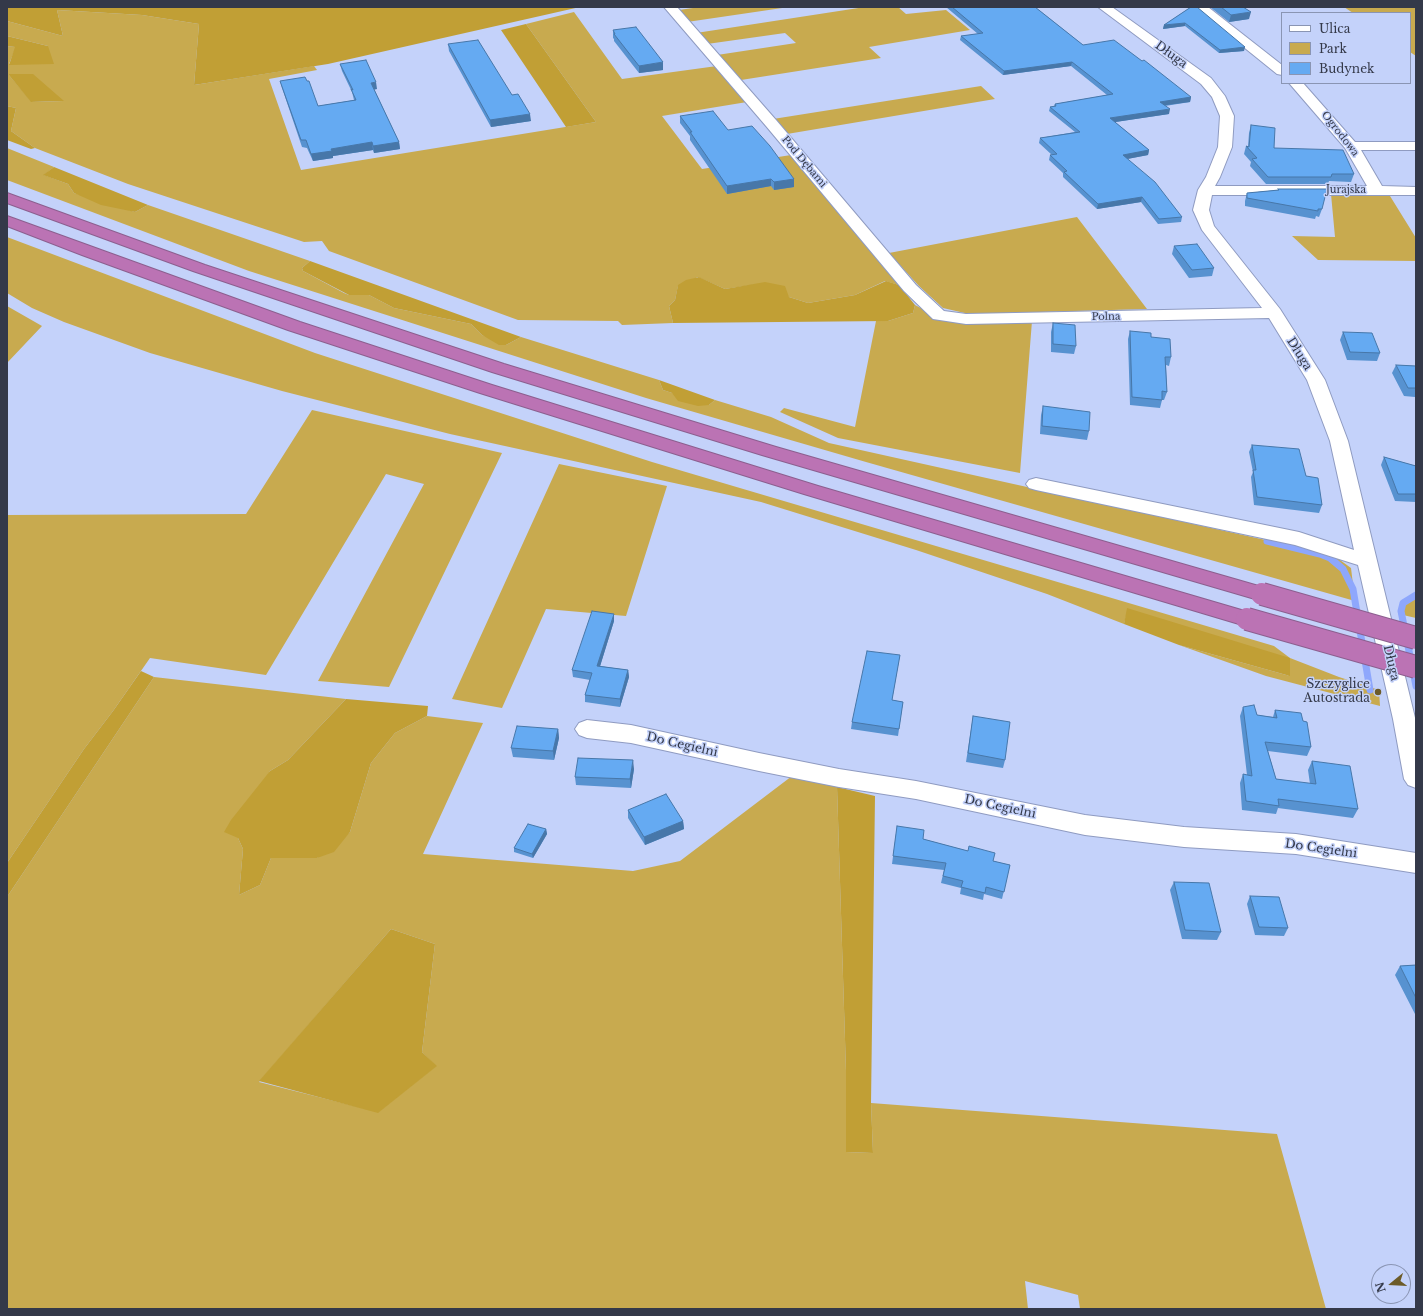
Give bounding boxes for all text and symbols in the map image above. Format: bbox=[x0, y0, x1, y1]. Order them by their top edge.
legend bbox=[1281, 12, 1411, 84]
text: Ulica bbox=[1319, 21, 1350, 36]
street label: Długa bbox=[1152, 39, 1190, 71]
text: Park bbox=[1319, 41, 1347, 56]
text: Budynek bbox=[1319, 61, 1374, 76]
street label: Ogrodowa bbox=[1319, 109, 1361, 159]
street label: Pod Dębami bbox=[779, 134, 829, 190]
street label: Jurajska bbox=[1326, 184, 1366, 196]
street label: Polna bbox=[1092, 311, 1120, 323]
street label: Długa bbox=[1283, 335, 1315, 373]
street label: Długa bbox=[1380, 644, 1402, 682]
place label: Szczyglice Autostrada bbox=[1303, 678, 1370, 706]
marker: Szczyglice Autostrada bbox=[1373, 687, 1383, 697]
street label: Do Cegielni bbox=[645, 730, 719, 760]
street label: Do Cegielni bbox=[963, 792, 1037, 822]
street label: Do Cegielni bbox=[1284, 837, 1358, 861]
north arrow bbox=[1371, 1264, 1411, 1304]
text: N bbox=[1372, 1280, 1389, 1294]

